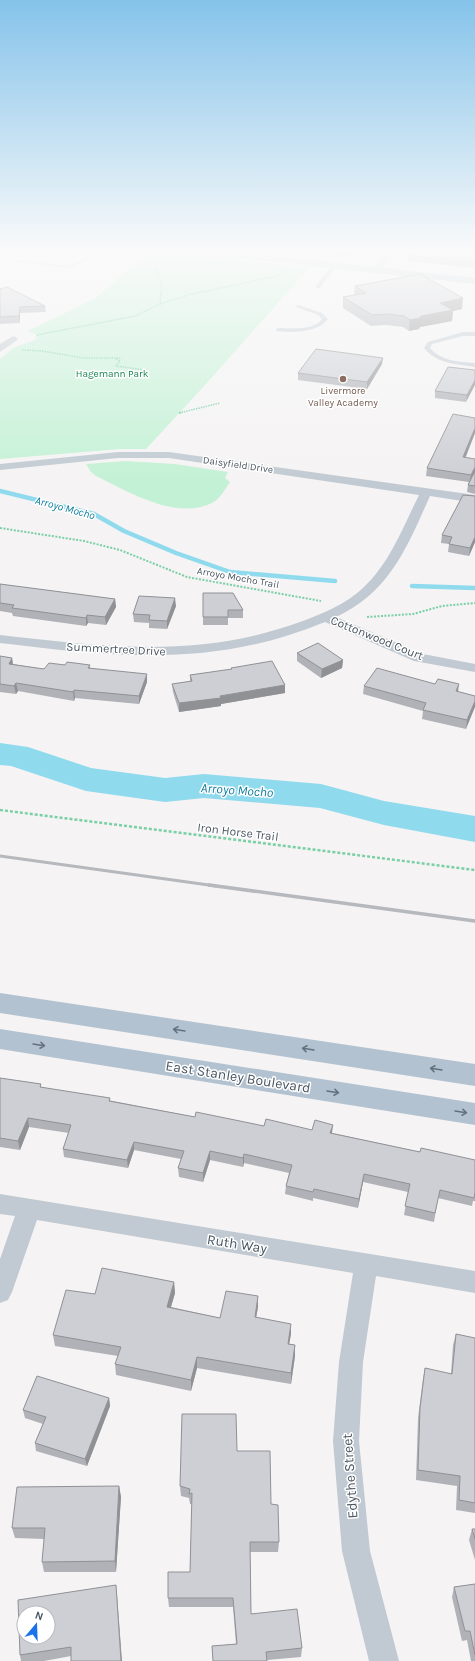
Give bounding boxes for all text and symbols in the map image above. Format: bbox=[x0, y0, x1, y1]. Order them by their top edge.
park label: Hagemann Park bbox=[76, 368, 149, 380]
marker: Livermore Valley Academy bbox=[338, 374, 348, 384]
place label: Livermore Valley Academy bbox=[308, 385, 378, 409]
street label: Daisyfield Drive bbox=[202, 454, 274, 476]
water label: Arroyo Mocho bbox=[34, 494, 97, 522]
street label: Arroyo Mocho Trail bbox=[196, 565, 280, 591]
street label: Cottonwood Court bbox=[329, 613, 426, 663]
street label: Summertree Drive bbox=[66, 639, 166, 659]
water label: Arroyo Mocho bbox=[200, 780, 274, 800]
street label: Iron Horse Trail bbox=[197, 820, 279, 844]
one-way arrow bbox=[173, 1026, 186, 1034]
one-way arrow bbox=[32, 1041, 45, 1049]
one-way arrow bbox=[302, 1045, 315, 1053]
street label: East Stanley Boulevard bbox=[164, 1057, 312, 1097]
one-way arrow bbox=[430, 1065, 443, 1073]
one-way arrow bbox=[326, 1088, 339, 1096]
one-way arrow bbox=[454, 1108, 467, 1116]
street label: Ruth Way bbox=[206, 1231, 269, 1257]
street label: Edythe Street bbox=[339, 1433, 361, 1519]
north arrow bbox=[16, 1605, 56, 1645]
text: N bbox=[33, 1609, 45, 1623]

